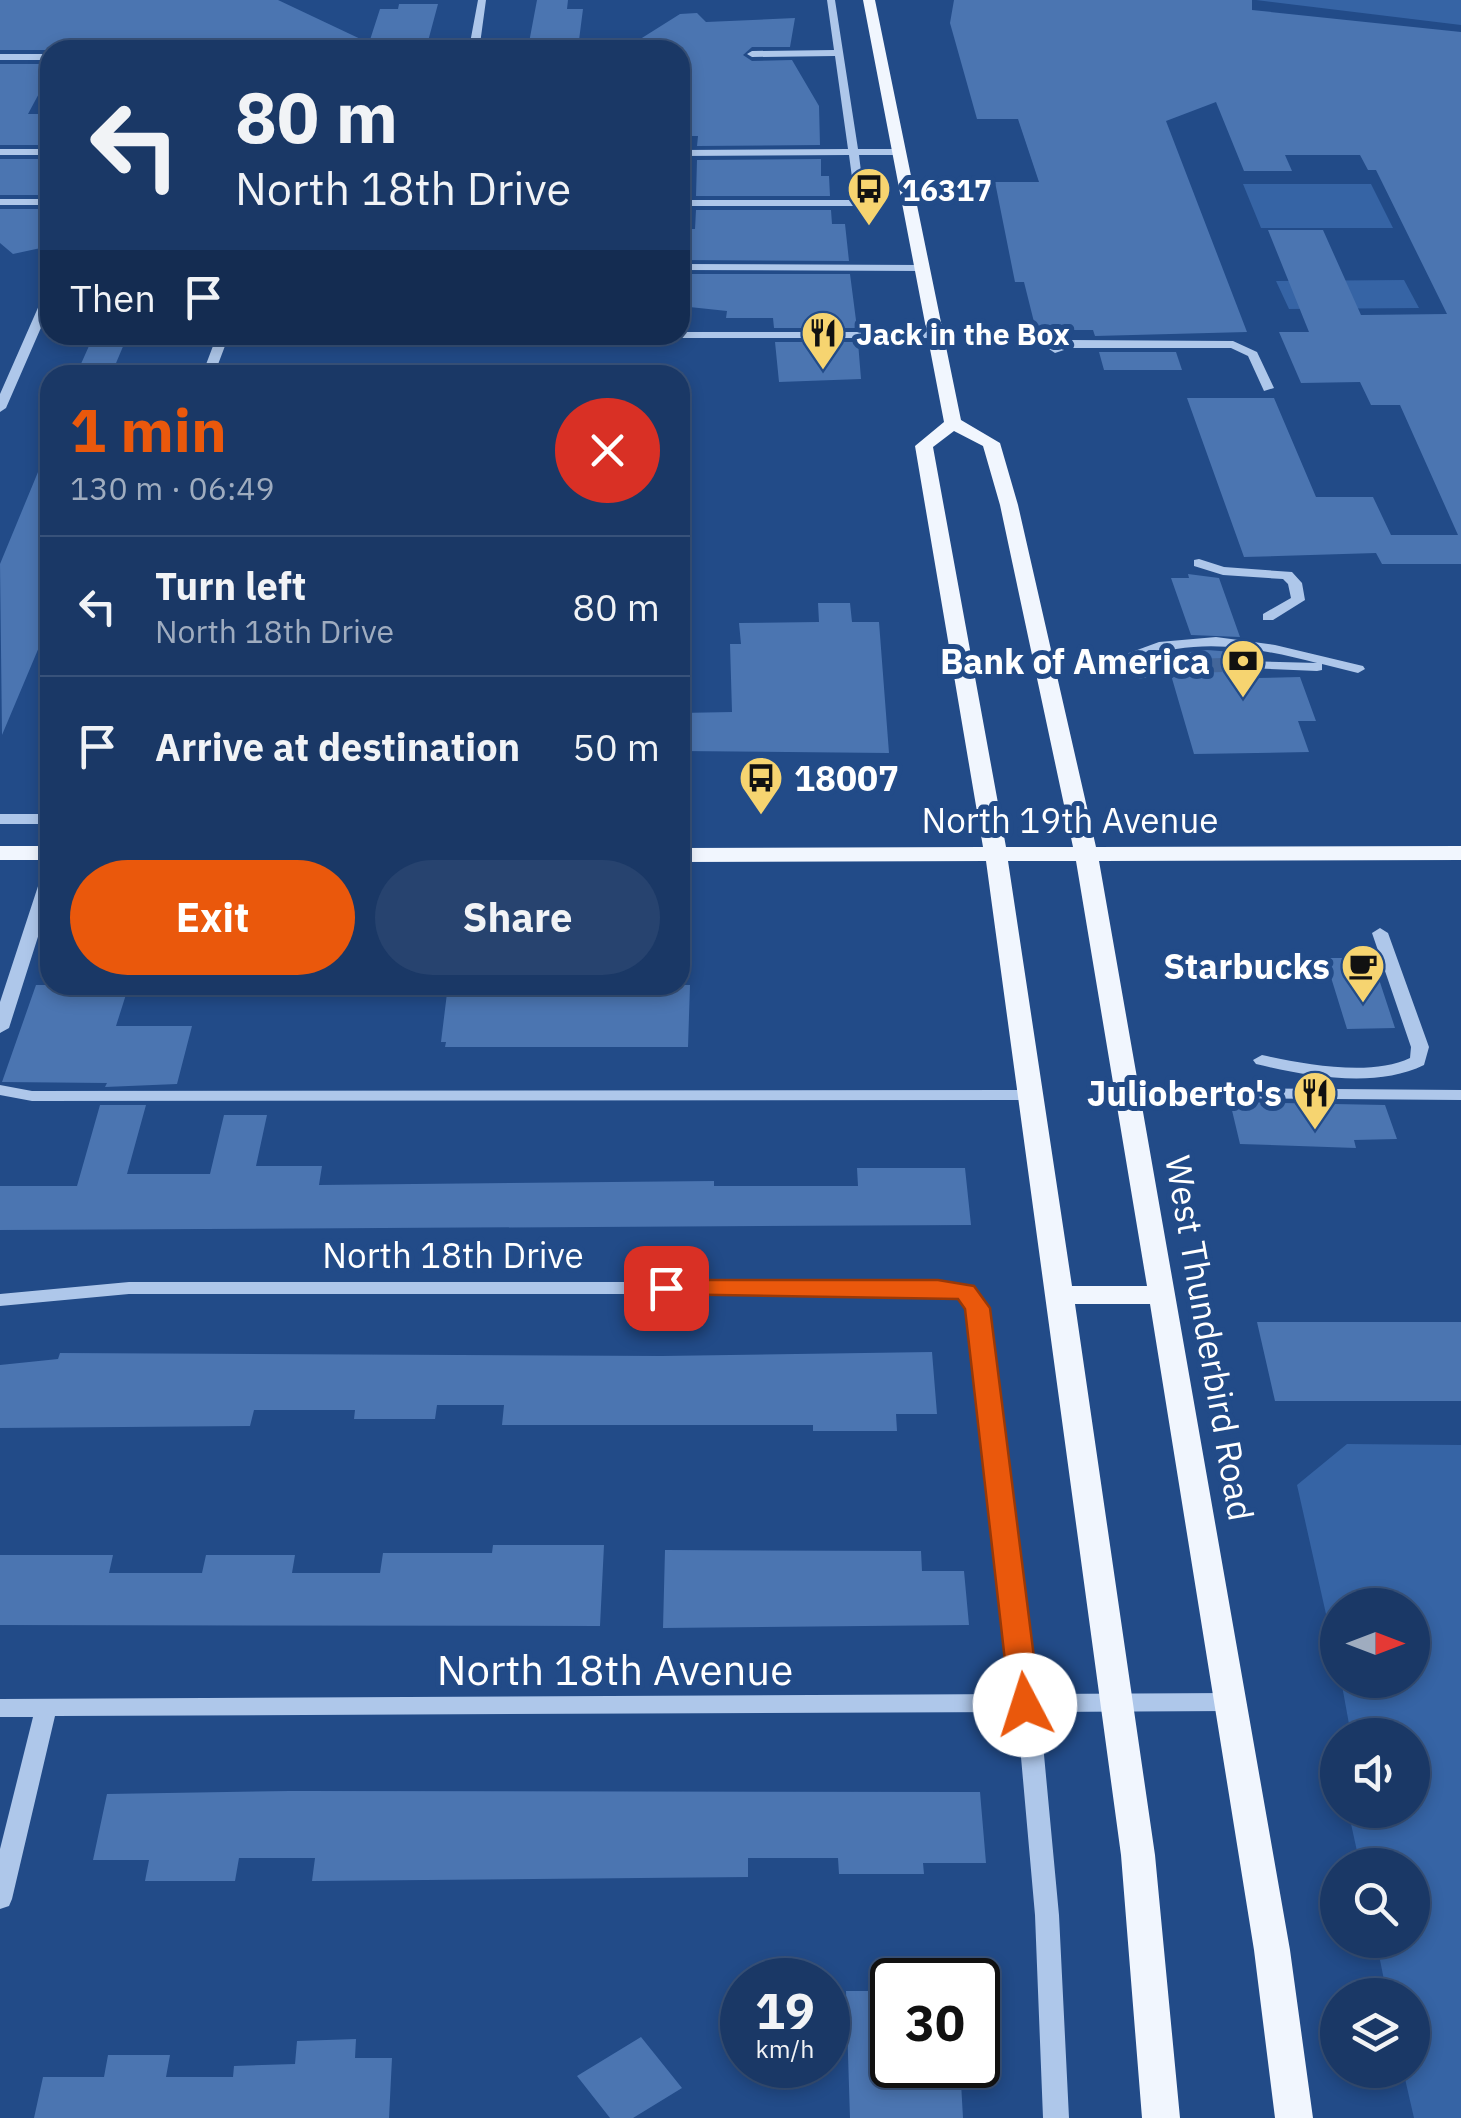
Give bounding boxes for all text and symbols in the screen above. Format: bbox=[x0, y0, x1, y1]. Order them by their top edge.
text: 80 m bbox=[235, 71, 398, 162]
icon: left bbox=[70, 80, 200, 210]
text: North 18th Drive bbox=[235, 159, 571, 217]
bus stop icon: 16317 bbox=[846, 166, 892, 227]
place label: 16317 bbox=[902, 170, 992, 209]
icon: arrive bbox=[176, 270, 231, 325]
text: Then bbox=[70, 273, 156, 322]
restaurant icon: Jack in the Box bbox=[800, 310, 846, 371]
place label: Jack in the Box bbox=[856, 314, 1070, 353]
text: 1 min bbox=[70, 390, 227, 469]
button: close bbox=[555, 398, 660, 503]
text: 130 m · 06:49 bbox=[70, 467, 275, 509]
text: Turn left bbox=[155, 561, 306, 610]
icon: left bbox=[70, 579, 125, 634]
text: 80 m bbox=[572, 582, 660, 631]
text: North 18th Drive bbox=[155, 610, 394, 652]
place label: Bank of America bbox=[940, 638, 1210, 684]
bank icon: Bank of America bbox=[1220, 638, 1266, 699]
icon: arrive bbox=[70, 719, 125, 774]
text: Arrive at destination bbox=[155, 722, 520, 771]
text: 50 m bbox=[572, 722, 660, 771]
bus stop icon: 18007 bbox=[738, 755, 784, 816]
place label: 18007 bbox=[794, 755, 899, 801]
street label: North 19th Avenue bbox=[921, 797, 1219, 843]
button: Exit bbox=[70, 860, 355, 975]
button: Share bbox=[375, 860, 660, 975]
place label: Starbucks bbox=[1163, 943, 1330, 989]
cafe icon: Starbucks bbox=[1340, 943, 1386, 1004]
place label: Julioberto's bbox=[1087, 1070, 1282, 1116]
restaurant icon: Julioberto's bbox=[1292, 1070, 1338, 1131]
street label: West Thunderbird Road bbox=[1155, 1152, 1265, 1524]
street label: North 18th Drive bbox=[322, 1232, 584, 1278]
pin bbox=[624, 1246, 709, 1331]
icon: arrive bbox=[639, 1261, 694, 1316]
north arrow bbox=[1320, 1588, 1430, 1698]
map controls bbox=[1320, 1588, 1430, 2088]
street label: North 18th Avenue bbox=[437, 1642, 793, 1697]
position arrow bbox=[973, 1653, 1077, 1757]
button: sound bbox=[1320, 1718, 1430, 1828]
button: search bbox=[1320, 1848, 1430, 1958]
speed limit sign: 30 bbox=[870, 1958, 1000, 2088]
text: 19 bbox=[755, 1978, 815, 2043]
button: layers bbox=[1320, 1978, 1430, 2088]
text: km/h bbox=[756, 2032, 814, 2065]

